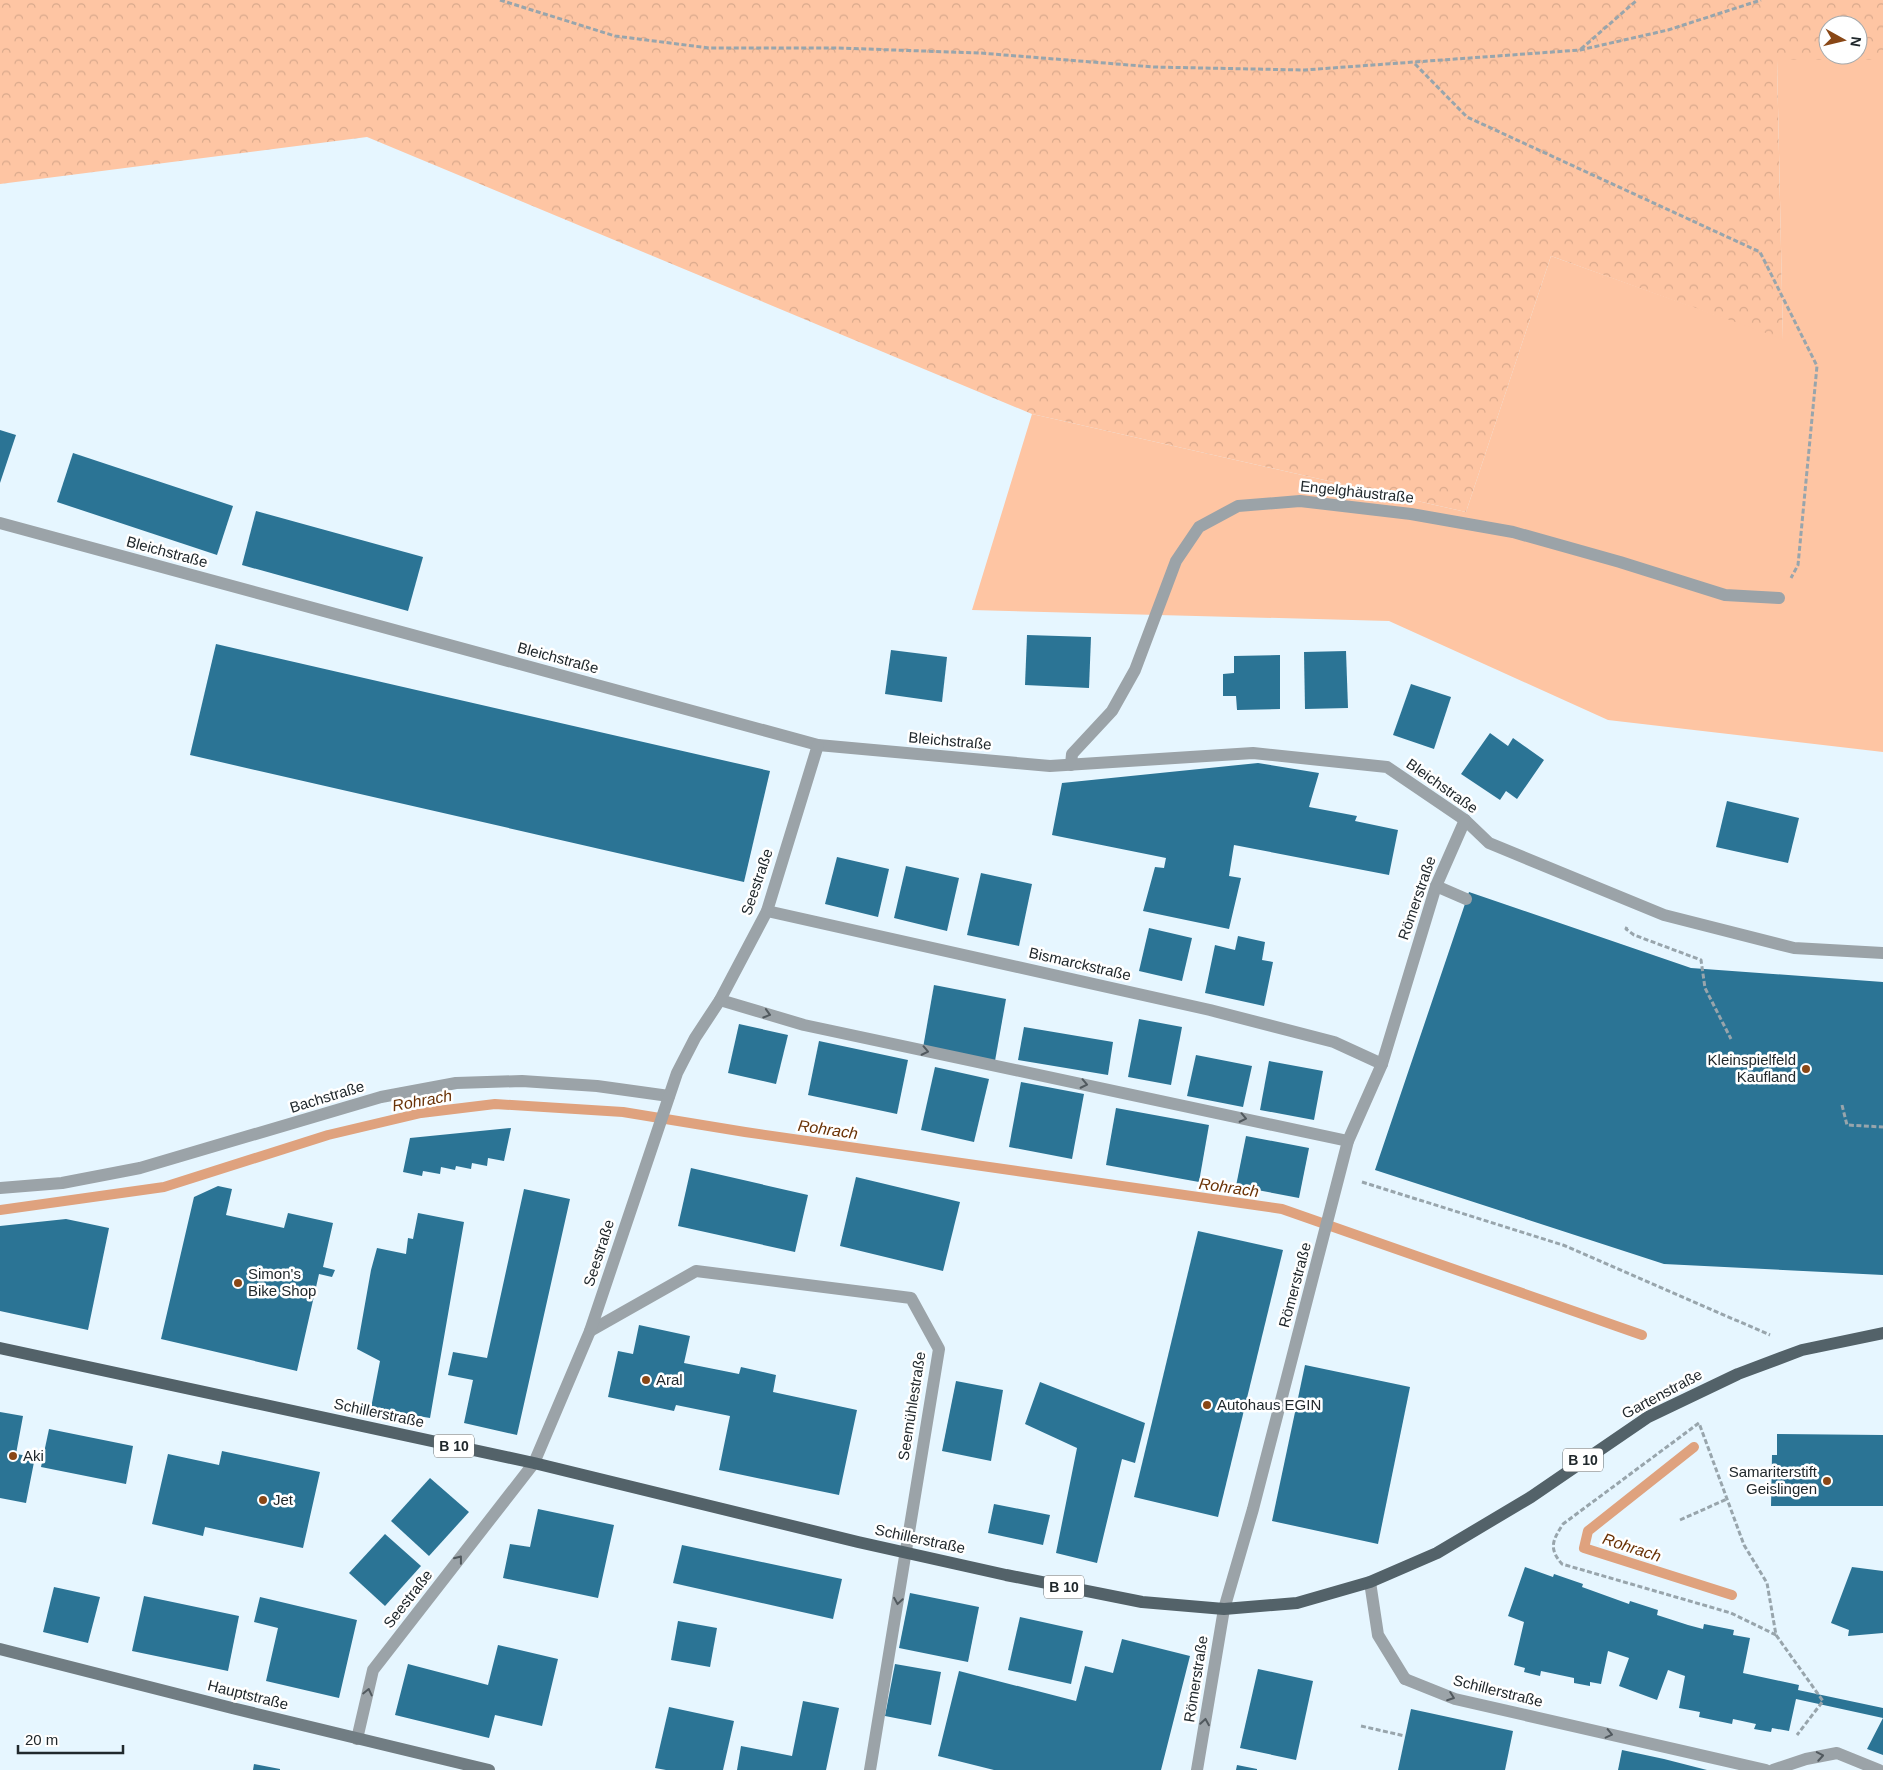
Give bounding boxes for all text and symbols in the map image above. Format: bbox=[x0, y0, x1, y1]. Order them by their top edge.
north arrow bbox=[1818, 15, 1868, 65]
text: N bbox=[1847, 36, 1865, 48]
street label: Engelghäustraße bbox=[1299, 477, 1415, 506]
street label: Bleichstraße bbox=[125, 533, 210, 571]
street label: Bleichstraße bbox=[516, 639, 601, 677]
street label: Bleichstraße bbox=[908, 728, 992, 753]
street label: Bleichstraße bbox=[1403, 755, 1481, 816]
street label: Seestraße bbox=[737, 846, 776, 917]
street label: Römerstraße bbox=[1394, 854, 1439, 942]
street label: Bismarckstraße bbox=[1027, 944, 1133, 984]
one-way arrow bbox=[762, 1008, 771, 1018]
one-way arrow bbox=[921, 1045, 929, 1055]
place label: Kleinspielfeld Kaufland bbox=[1708, 1051, 1796, 1085]
marker: Kleinspielfeld Kaufland bbox=[1800, 1063, 1812, 1075]
street label: Bachstraße bbox=[288, 1077, 366, 1116]
one-way arrow bbox=[1080, 1079, 1088, 1089]
water label: Rohrach bbox=[391, 1087, 453, 1114]
one-way arrow bbox=[1238, 1112, 1247, 1123]
water label: Rohrach bbox=[797, 1117, 859, 1142]
water label: Rohrach bbox=[1198, 1175, 1260, 1200]
street label: Seestraße bbox=[580, 1217, 617, 1288]
street label: Römerstraße bbox=[1275, 1240, 1314, 1329]
place label: Simon's Bike Shop bbox=[248, 1265, 316, 1299]
marker: Simon's Bike Shop bbox=[232, 1277, 244, 1289]
street label: Seemühlestraße bbox=[895, 1350, 929, 1462]
street label: Gartenstraße bbox=[1619, 1365, 1705, 1422]
place label: Aral bbox=[656, 1371, 683, 1388]
marker: Aral bbox=[640, 1374, 652, 1386]
street label: Schillerstraße bbox=[332, 1395, 426, 1430]
place label: Autohaus EGIN bbox=[1217, 1396, 1321, 1413]
marker: Autohaus EGIN bbox=[1201, 1399, 1213, 1411]
road number: B 10 bbox=[434, 1434, 474, 1458]
place label: Aki bbox=[23, 1447, 44, 1464]
road number: B 10 bbox=[1563, 1448, 1603, 1472]
marker: Aki bbox=[7, 1450, 19, 1462]
place label: Samariterstift Geislingen bbox=[1729, 1463, 1818, 1497]
marker: Samariterstift Geislingen bbox=[1821, 1475, 1833, 1487]
place label: Jet bbox=[273, 1491, 294, 1508]
marker: Jet bbox=[257, 1494, 269, 1506]
street label: Schillerstraße bbox=[873, 1521, 967, 1556]
water label: Rohrach bbox=[1600, 1530, 1663, 1565]
one-way arrow bbox=[454, 1556, 462, 1565]
street label: Seestraße bbox=[380, 1566, 436, 1631]
road number: B 10 bbox=[1044, 1575, 1084, 1598]
one-way arrow bbox=[893, 1598, 904, 1606]
street label: Römerstraße bbox=[1180, 1634, 1211, 1723]
street label: Schillerstraße bbox=[1452, 1671, 1545, 1710]
street label: Hauptstraße bbox=[206, 1676, 290, 1713]
one-way arrow bbox=[362, 1687, 373, 1696]
one-way arrow bbox=[1446, 1691, 1454, 1701]
one-way arrow bbox=[1200, 1718, 1210, 1726]
scale bar bbox=[18, 1722, 122, 1754]
one-way arrow bbox=[1604, 1728, 1613, 1739]
text: 20 m bbox=[25, 1731, 58, 1748]
one-way arrow bbox=[1815, 1752, 1824, 1762]

